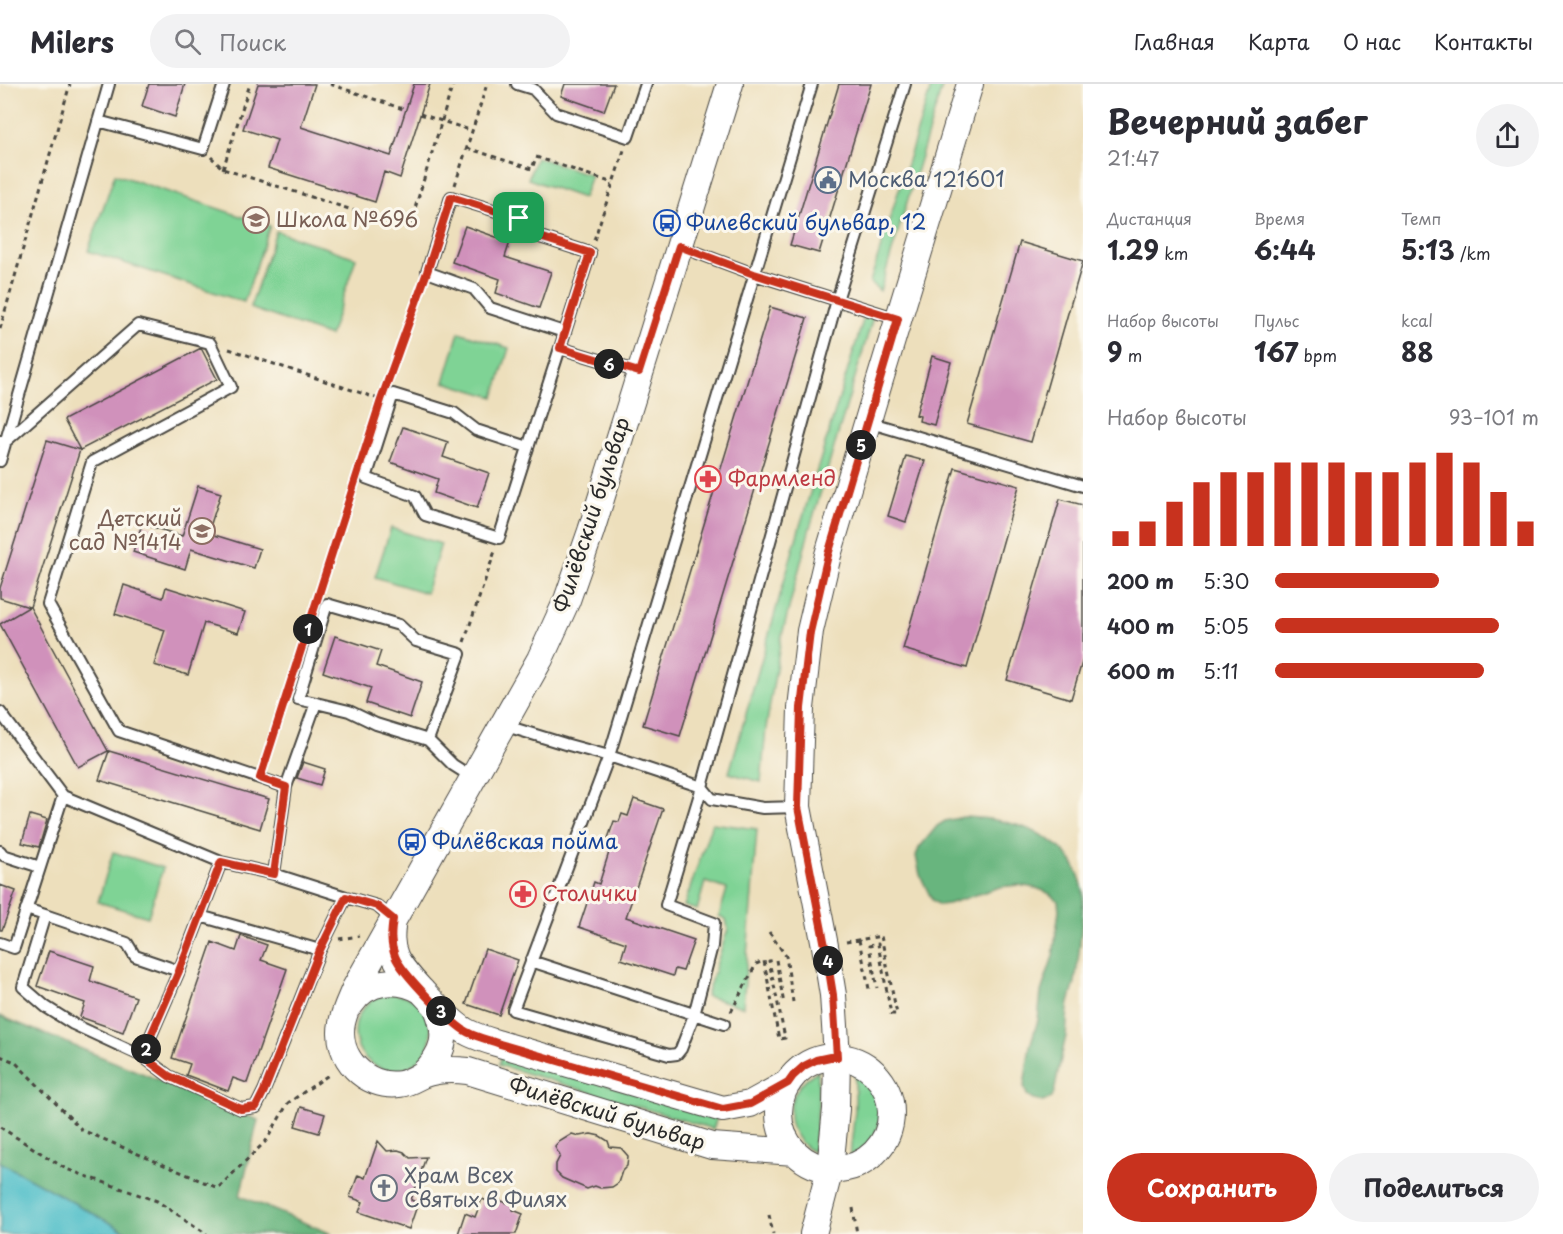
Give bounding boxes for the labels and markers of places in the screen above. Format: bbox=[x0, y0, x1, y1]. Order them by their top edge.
place label: Москва 121601 bbox=[848, 162, 1005, 194]
public building icon: Москва 121601 bbox=[813, 165, 843, 195]
pin bbox=[493, 192, 544, 243]
place label: Школа №696 bbox=[276, 202, 418, 234]
school or university icon: Школа №696 bbox=[241, 205, 271, 235]
place label: Филевский бульвар, 12 bbox=[686, 205, 926, 237]
bus stop icon: Филевский бульвар, 12 bbox=[652, 208, 682, 238]
pin: 6 bbox=[594, 349, 624, 379]
pin: 5 bbox=[846, 430, 876, 460]
place label: Фармленд bbox=[728, 461, 836, 493]
pharmacy icon: Фармленд bbox=[693, 464, 723, 494]
place label: Детский сад №1414 bbox=[69, 501, 182, 557]
school or university icon: Детский сад №1414 bbox=[187, 516, 217, 546]
pin: 1 bbox=[293, 614, 323, 644]
place label: Филёвская пойма bbox=[432, 824, 618, 856]
bus stop icon: Филёвская пойма bbox=[397, 827, 427, 857]
place label: Столички bbox=[542, 876, 638, 908]
pharmacy icon: Столички bbox=[508, 879, 538, 909]
pin: 4 bbox=[813, 946, 843, 976]
pin: 3 bbox=[426, 996, 456, 1026]
pin: 2 bbox=[131, 1034, 161, 1064]
place label: Храм Всех Святых в Филях bbox=[404, 1158, 567, 1214]
church icon: Храм Всех Святых в Филях bbox=[369, 1173, 399, 1203]

